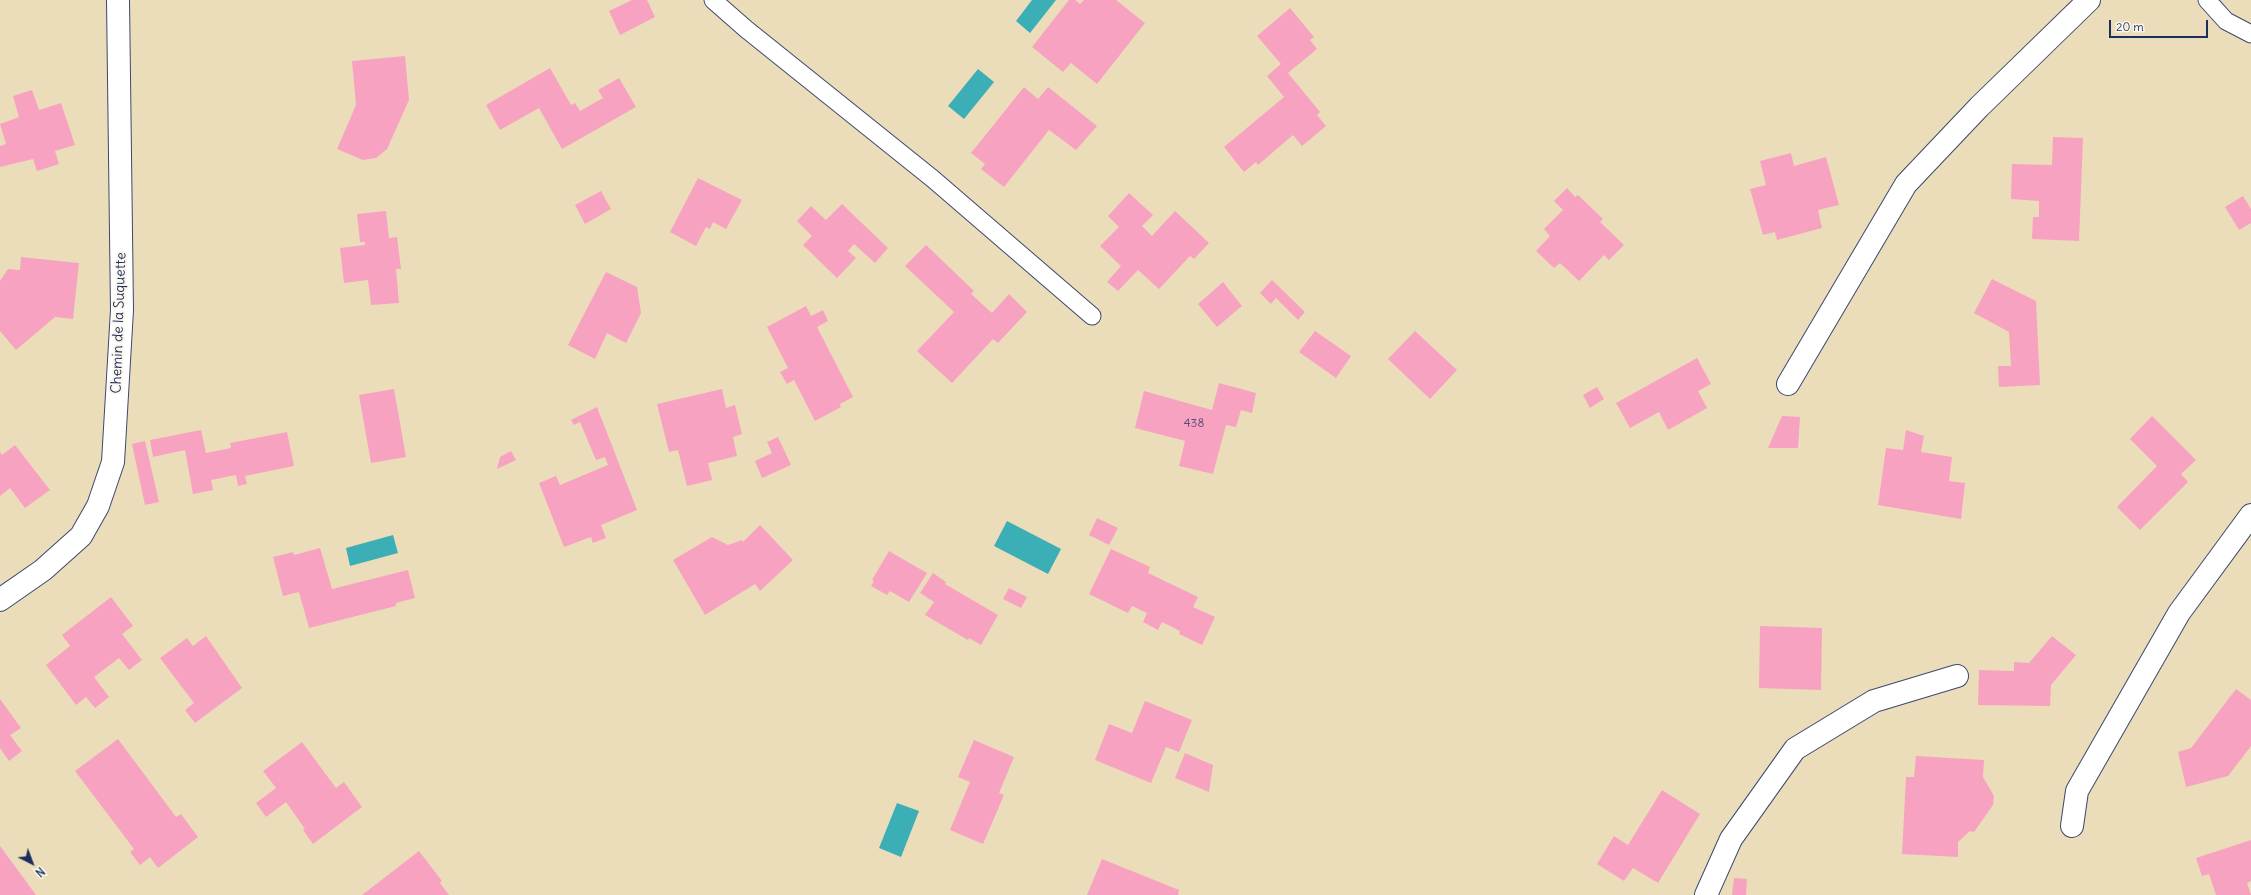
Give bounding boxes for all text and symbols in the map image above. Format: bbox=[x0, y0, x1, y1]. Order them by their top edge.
scale bar bbox=[2111, 12, 2210, 38]
text: 20 m bbox=[2116, 19, 2144, 34]
street label: Chemin de la Suquette bbox=[108, 252, 130, 394]
house number: 438 bbox=[1184, 417, 1204, 431]
north arrow bbox=[12, 843, 52, 883]
text: N bbox=[33, 864, 48, 880]

